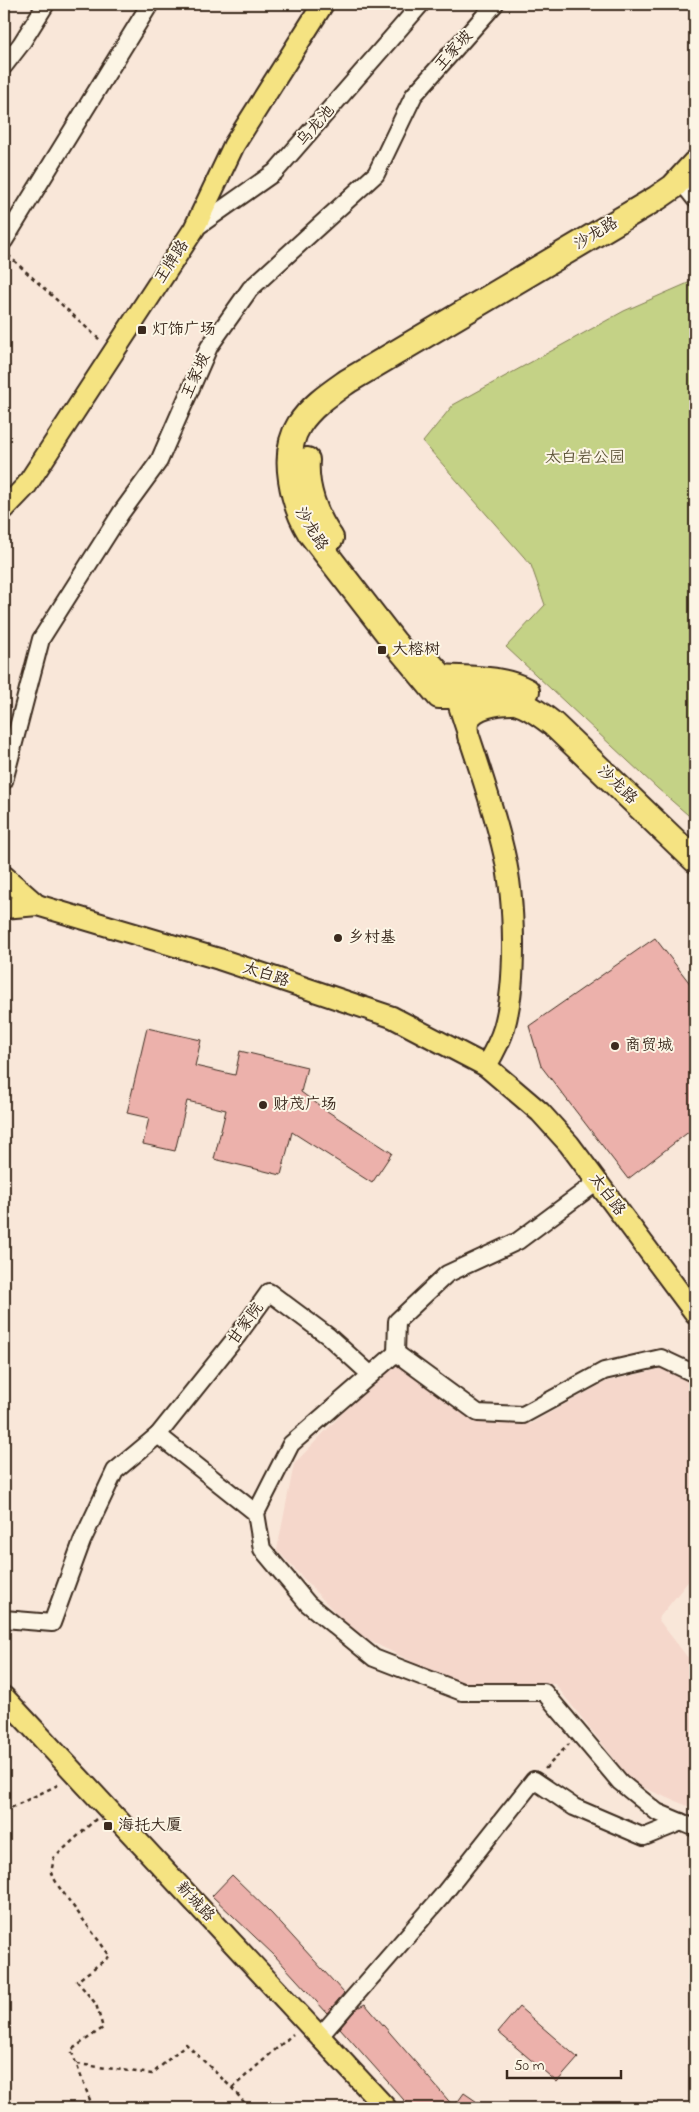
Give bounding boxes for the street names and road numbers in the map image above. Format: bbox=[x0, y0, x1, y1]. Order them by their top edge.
street label: 王家坡 bbox=[429, 25, 479, 77]
street label: 乌龙池 bbox=[291, 100, 341, 152]
street label: 沙龙路 bbox=[569, 211, 623, 257]
street label: 王牌路 bbox=[149, 235, 195, 289]
street label: 王家坡 bbox=[175, 349, 217, 403]
street label: 沙龙路 bbox=[288, 502, 334, 556]
street label: 沙龙路 bbox=[591, 760, 643, 810]
street label: 太白路 bbox=[239, 956, 293, 994]
street label: 太白路 bbox=[583, 1169, 631, 1221]
street label: 甘家院 bbox=[222, 1298, 270, 1350]
street label: 新城路 bbox=[170, 1876, 220, 1928]

